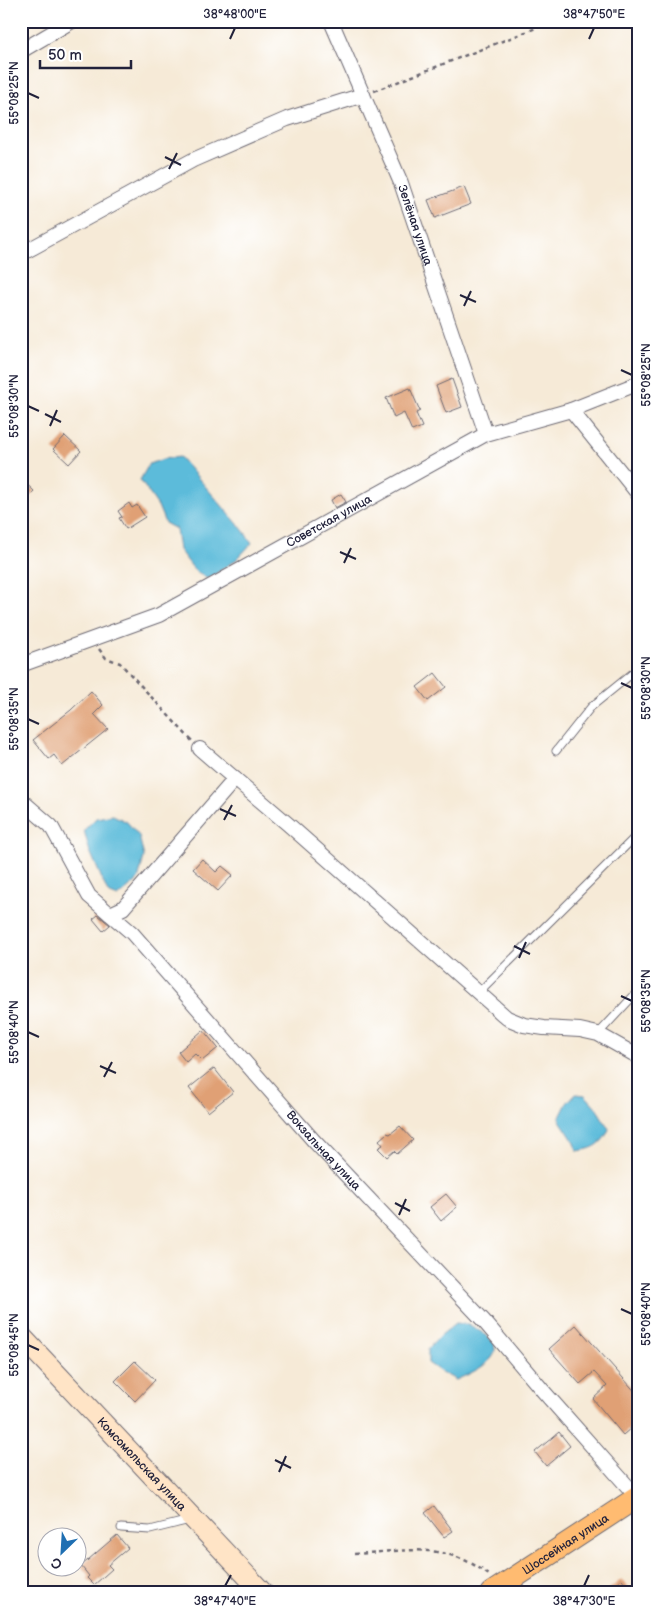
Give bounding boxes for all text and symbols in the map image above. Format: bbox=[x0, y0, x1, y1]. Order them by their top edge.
text: 38°48'00"E bbox=[203, 7, 267, 22]
text: 38°47'50"E bbox=[563, 7, 625, 22]
scale bar bbox=[40, 38, 131, 70]
text: 50 m bbox=[48, 46, 82, 65]
text: 55°08'25"N bbox=[7, 61, 22, 125]
street label: Зелёная улица bbox=[395, 183, 436, 267]
text: 55°08'25"N bbox=[639, 343, 654, 407]
text: 55°08'30"N bbox=[7, 374, 22, 438]
street label: Советская улица bbox=[284, 491, 374, 551]
text: 55°08'30"N bbox=[639, 656, 654, 720]
text: 55°08'35"N bbox=[7, 687, 22, 751]
text: 55°08'35"N bbox=[639, 969, 654, 1033]
text: 55°08'40"N bbox=[7, 1000, 22, 1064]
street label: Вокзальная улица bbox=[283, 1107, 364, 1193]
text: 55°08'40"N bbox=[639, 1282, 654, 1346]
text: 55°08'45"N bbox=[7, 1313, 22, 1377]
street label: Комсомольская улица bbox=[94, 1414, 189, 1514]
street label: Шоссейная улица bbox=[519, 1510, 611, 1578]
north arrow bbox=[38, 1526, 88, 1576]
text: С bbox=[48, 1553, 65, 1573]
text: 38°47'40"E bbox=[194, 1594, 256, 1609]
text: 38°47'30"E bbox=[553, 1594, 615, 1609]

